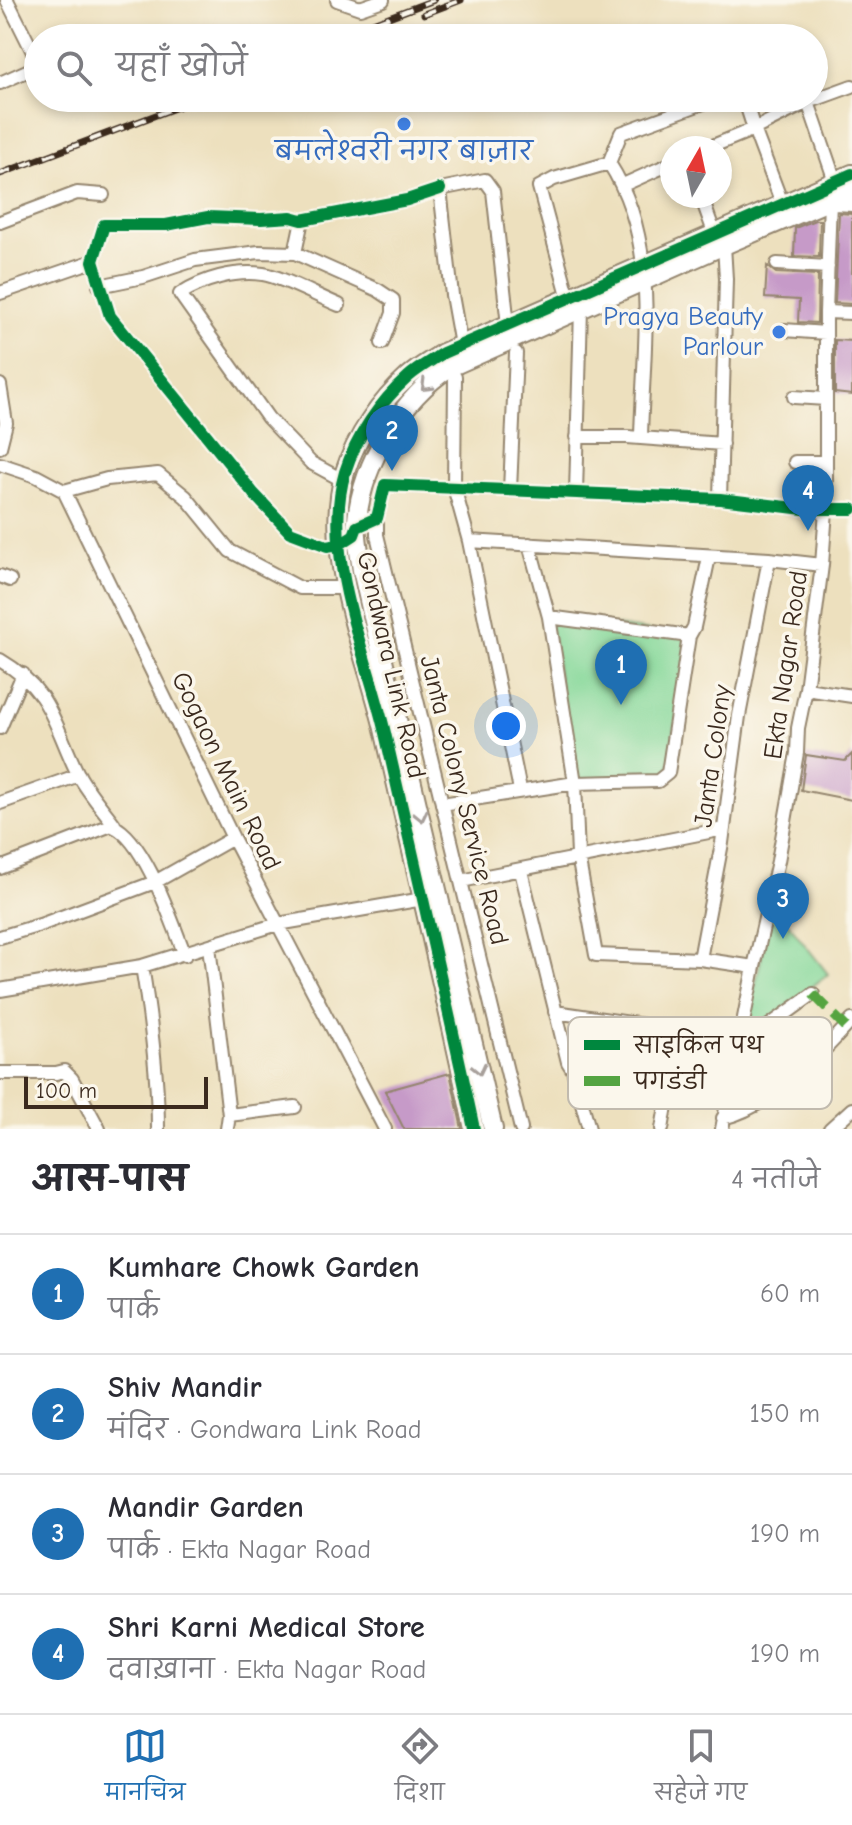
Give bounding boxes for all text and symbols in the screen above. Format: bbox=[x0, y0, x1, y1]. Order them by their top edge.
search box bbox=[24, 24, 828, 112]
icon: search bbox=[52, 46, 96, 90]
text: यहाँ खोजें bbox=[116, 49, 247, 84]
marker: बमलेश्वरी नगर बाज़ार bbox=[395, 115, 413, 133]
place label: बमलेश्वरी नगर बाज़ार bbox=[273, 129, 535, 167]
north arrow bbox=[660, 136, 732, 208]
place label: Pragya Beauty Parlour bbox=[603, 302, 764, 362]
marker: Pragya Beauty Parlour bbox=[770, 323, 788, 341]
one-way arrow bbox=[421, 377, 435, 392]
pin: 2 bbox=[366, 405, 418, 471]
pin: 4 bbox=[782, 465, 834, 531]
street label: Gondwara Link Road bbox=[350, 549, 432, 781]
street label: Ekta Nagar Road bbox=[758, 569, 814, 761]
pin: 1 bbox=[595, 639, 647, 705]
street label: Janta Colony Service Road bbox=[414, 652, 514, 948]
street label: Gogaon Main Road bbox=[165, 667, 287, 875]
street label: Janta Colony bbox=[688, 682, 738, 829]
your location bbox=[486, 706, 526, 746]
one-way arrow bbox=[411, 809, 428, 822]
pin: 3 bbox=[757, 873, 809, 939]
legend bbox=[568, 1017, 832, 1109]
text: साइकिल पथ bbox=[633, 1028, 765, 1059]
one-way arrow bbox=[470, 1062, 487, 1076]
text: पगडंडी bbox=[633, 1064, 708, 1095]
scale bar bbox=[24, 1073, 208, 1109]
text: 100 m bbox=[36, 1078, 97, 1104]
text: आस-पास bbox=[32, 1159, 188, 1199]
text: 4 नतीजे bbox=[731, 1165, 820, 1195]
text: Kumhare Chowk Garden bbox=[108, 1250, 420, 1285]
text: 1 bbox=[53, 1279, 63, 1309]
text: 60 m bbox=[760, 1279, 820, 1309]
text: पार्क bbox=[108, 1295, 159, 1325]
text: Shiv Mandir bbox=[108, 1370, 262, 1405]
text: 2 bbox=[52, 1399, 64, 1429]
text: 150 m bbox=[750, 1399, 820, 1429]
text: मंदिर · Gondwara Link Road bbox=[108, 1415, 422, 1445]
text: Mandir Garden bbox=[108, 1490, 304, 1525]
text: 3 bbox=[52, 1519, 64, 1549]
text: 190 m bbox=[750, 1519, 820, 1549]
text: पार्क · Ekta Nagar Road bbox=[108, 1535, 371, 1565]
text: Shri Karni Medical Store bbox=[108, 1610, 425, 1645]
text: 4 bbox=[52, 1639, 64, 1669]
text: 190 m bbox=[750, 1639, 820, 1669]
text: दवाख़ाना · Ekta Nagar Road bbox=[108, 1655, 426, 1685]
tab: मानचित्र bbox=[105, 1724, 185, 1817]
tab: दिशा bbox=[395, 1724, 445, 1817]
tab: सहेजे गए bbox=[654, 1724, 747, 1817]

